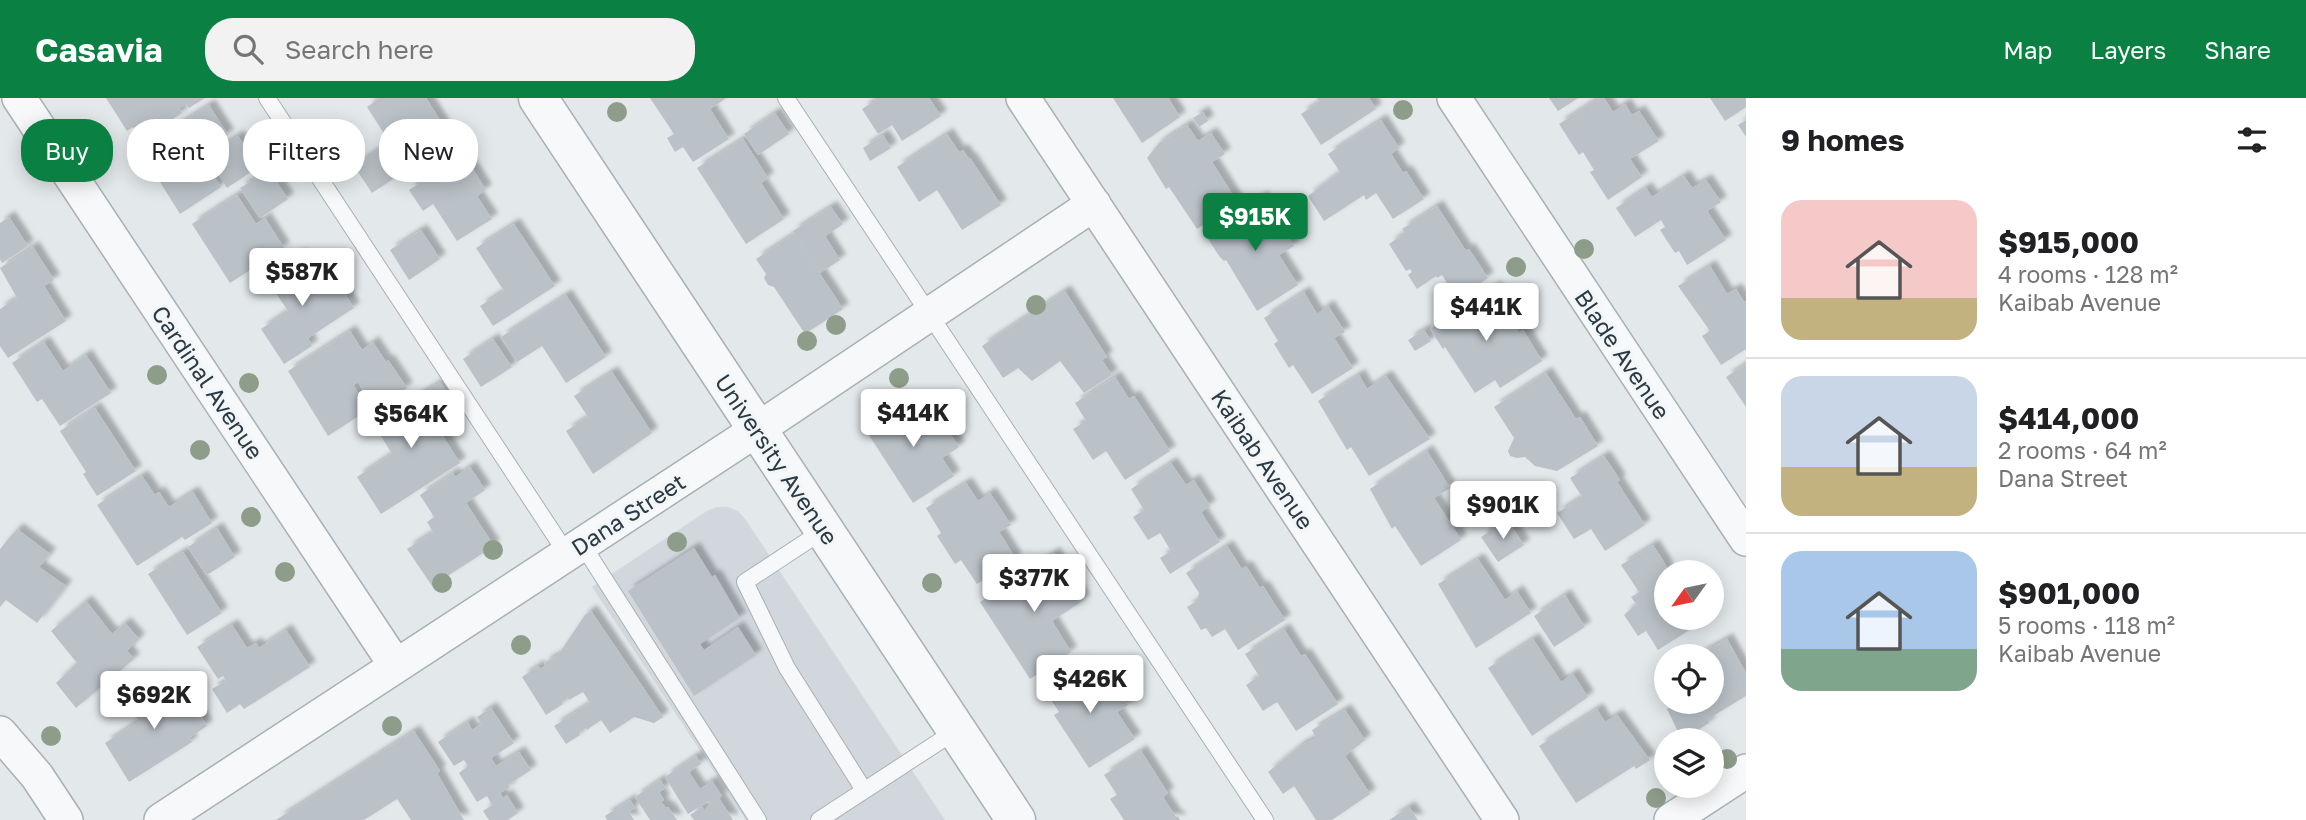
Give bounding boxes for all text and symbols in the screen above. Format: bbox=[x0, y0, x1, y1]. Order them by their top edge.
search box bbox=[205, 18, 695, 81]
text: Casavia bbox=[35, 30, 163, 69]
icon: search bbox=[229, 30, 267, 68]
text: Search here bbox=[285, 34, 434, 65]
text: Map bbox=[2003, 35, 2052, 64]
text: Layers bbox=[2090, 35, 2166, 64]
text: Share bbox=[2204, 35, 2271, 64]
chip: Buy bbox=[21, 119, 113, 182]
chip: Rent bbox=[127, 119, 229, 182]
chip: Filters bbox=[243, 119, 365, 182]
chip: New bbox=[379, 119, 478, 182]
icon: filters bbox=[2233, 121, 2271, 159]
text: 9 homes bbox=[1781, 122, 1904, 158]
pin: $915K bbox=[1206, 194, 1304, 253]
text: $915K bbox=[1219, 202, 1291, 230]
text: $915,000 bbox=[1998, 224, 2139, 260]
icon: home bbox=[1837, 228, 1921, 312]
pin: $587K bbox=[253, 248, 351, 308]
text: $587K bbox=[265, 257, 339, 285]
text: 4 rooms · 128 m² bbox=[1998, 260, 2178, 288]
pin: $441K bbox=[1437, 284, 1535, 343]
street label: Blade Avenue bbox=[1569, 284, 1677, 424]
text: Kaibab Avenue bbox=[1998, 288, 2161, 316]
text: $441K bbox=[1450, 292, 1522, 320]
street label: Cardinal Avenue bbox=[146, 300, 270, 464]
street label: University Avenue bbox=[710, 368, 844, 550]
street label: Kaibab Avenue bbox=[1206, 384, 1320, 534]
pin: $564K bbox=[362, 390, 460, 450]
pin: $414K bbox=[864, 390, 962, 449]
text: $414K bbox=[877, 398, 949, 426]
text: $564K bbox=[373, 399, 449, 427]
text: $414,000 bbox=[1998, 400, 2139, 436]
icon: home bbox=[1837, 404, 1921, 488]
text: 2 rooms · 64 m² bbox=[1998, 436, 2167, 464]
text: Dana Street bbox=[1998, 464, 2128, 492]
street label: Dana Street bbox=[566, 467, 690, 561]
pin: $901K bbox=[1454, 482, 1552, 541]
text: $901K bbox=[1466, 490, 1540, 518]
pin: $377K bbox=[985, 554, 1083, 614]
north arrow bbox=[1654, 560, 1724, 630]
map controls bbox=[1654, 560, 1724, 798]
text: $377K bbox=[998, 563, 1070, 591]
text: $901,000 bbox=[1998, 575, 2140, 611]
icon: home bbox=[1837, 579, 1921, 663]
text: 5 rooms · 118 m² bbox=[1998, 611, 2175, 639]
text: Kaibab Avenue bbox=[1998, 639, 2161, 667]
button: locate bbox=[1654, 644, 1724, 714]
pin: $426K bbox=[1041, 656, 1139, 715]
text: $426K bbox=[1052, 664, 1128, 692]
pin: $692K bbox=[105, 672, 203, 731]
text: $692K bbox=[116, 680, 192, 708]
button: layers bbox=[1654, 728, 1724, 798]

